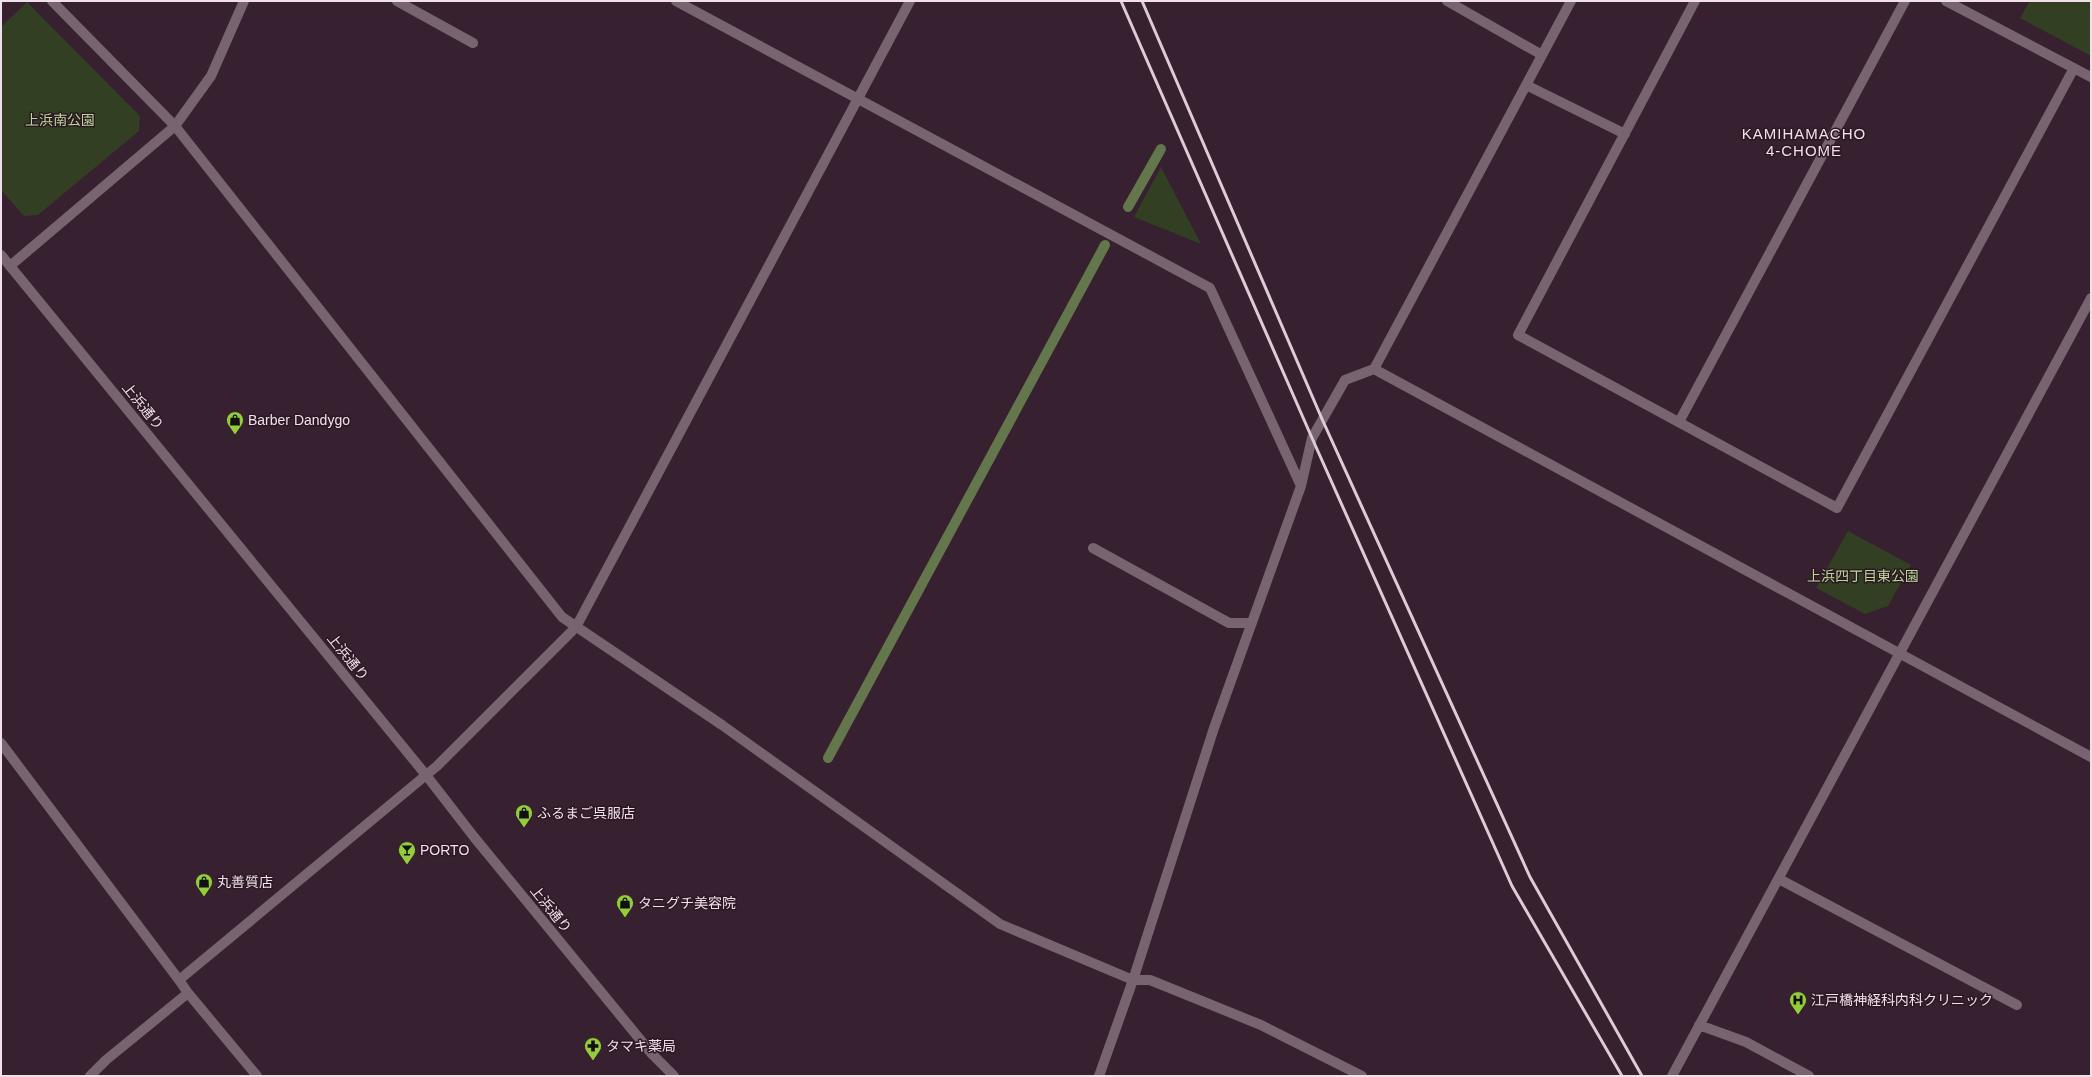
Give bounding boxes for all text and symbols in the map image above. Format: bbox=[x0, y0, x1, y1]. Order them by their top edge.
park label: 上浜南公園 bbox=[25, 112, 95, 128]
district label: KAMIHAMACHO 4-CHOME bbox=[1742, 125, 1866, 159]
street label: 上浜通り bbox=[119, 379, 167, 433]
shop icon: Barber Dandygo bbox=[225, 410, 245, 435]
place label: Barber Dandygo bbox=[248, 412, 350, 428]
park label: 上浜四丁目東公園 bbox=[1807, 568, 1919, 584]
street label: 上浜通り bbox=[324, 630, 372, 684]
shop icon: ふるまご呉服店 bbox=[514, 803, 534, 828]
place label: ふるまご呉服店 bbox=[537, 805, 635, 821]
bar icon: PORTO bbox=[397, 840, 417, 865]
place label: PORTO bbox=[420, 842, 469, 858]
shop icon: 丸善質店 bbox=[194, 872, 214, 897]
place label: 丸善質店 bbox=[217, 874, 273, 890]
street label: 上浜通り bbox=[527, 882, 575, 936]
shop icon: タニグチ美容院 bbox=[615, 893, 635, 918]
place label: タニグチ美容院 bbox=[638, 895, 736, 911]
hospital icon: 江戸橋神経科内科クリニック bbox=[1788, 990, 1808, 1015]
place label: 江戸橋神経科内科クリニック bbox=[1811, 992, 1993, 1008]
pharmacy icon: タマキ薬局 bbox=[583, 1036, 603, 1061]
place label: タマキ薬局 bbox=[606, 1038, 676, 1054]

